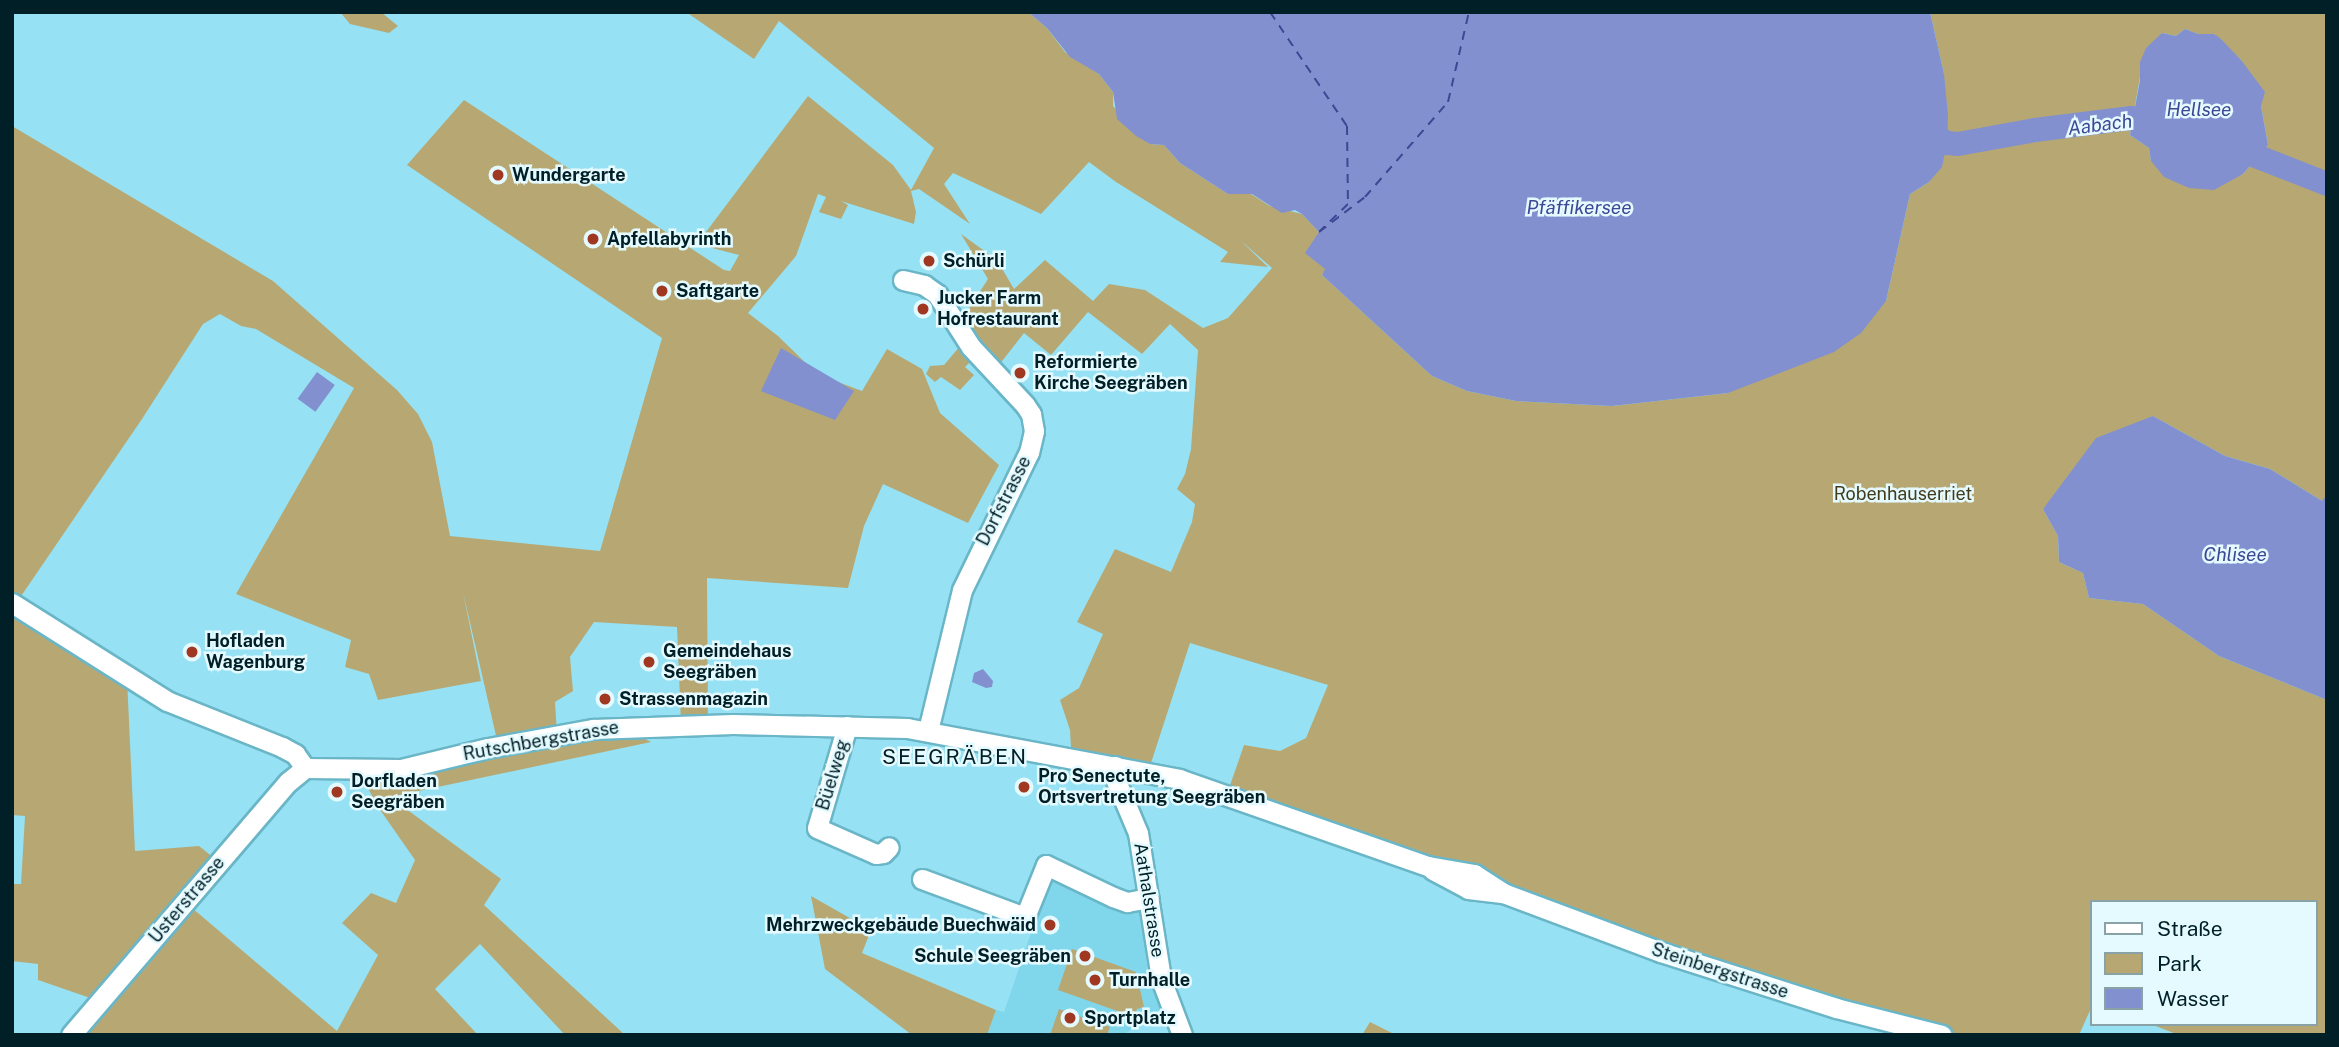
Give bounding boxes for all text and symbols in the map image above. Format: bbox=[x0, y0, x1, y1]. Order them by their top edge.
water label: Hellsee bbox=[2167, 99, 2231, 121]
water label: Aabach bbox=[2067, 110, 2133, 140]
place label: Wundergarte bbox=[512, 164, 626, 186]
marker: Wundergarte bbox=[490, 167, 506, 183]
water label: Pfäffikersee bbox=[1527, 197, 1631, 219]
place label: Apfellabyrinth bbox=[607, 228, 732, 250]
marker: Apfellabyrinth bbox=[585, 231, 601, 247]
place label: Schürli bbox=[943, 250, 1005, 272]
marker: Schürli bbox=[921, 253, 937, 269]
place label: Saftgarte bbox=[676, 280, 759, 302]
marker: Saftgarte bbox=[654, 283, 670, 299]
place label: Jucker Farm Hofrestaurant bbox=[937, 288, 1059, 330]
marker: Jucker Farm Hofrestaurant bbox=[915, 301, 931, 317]
place label: Reformierte Kirche Seegräben bbox=[1034, 352, 1188, 394]
marker: Reformierte Kirche Seegräben bbox=[1012, 365, 1028, 381]
street label: Dorfstrasse bbox=[972, 453, 1036, 549]
park label: Robenhauserriet bbox=[1834, 483, 1972, 505]
water label: Chlisee bbox=[2203, 544, 2267, 566]
place label: Hofladen Wagenburg bbox=[206, 631, 305, 674]
place label: Gemeindehaus Seegräben bbox=[663, 641, 791, 684]
marker: Hofladen Wagenburg bbox=[184, 644, 200, 660]
marker: Gemeindehaus Seegräben bbox=[641, 654, 657, 670]
place label: Strassenmagazin bbox=[619, 688, 768, 710]
marker: Strassenmagazin bbox=[597, 691, 613, 707]
street label: Rutschbergstrasse bbox=[461, 717, 621, 765]
street label: Büelweg bbox=[812, 737, 854, 813]
district label: SEEGRÄBEN bbox=[883, 744, 1027, 770]
place label: Pro Senectute, Ortsvertretung Seegräben bbox=[1038, 766, 1265, 808]
place label: Dorfladen Seegräben bbox=[351, 771, 445, 814]
marker: Pro Senectute, Ortsvertretung Seegräben bbox=[1016, 779, 1032, 795]
marker: Dorfladen Seegräben bbox=[329, 784, 345, 800]
street label: Aathalstrasse bbox=[1129, 841, 1169, 959]
street label: Usterstrasse bbox=[145, 852, 229, 948]
legend bbox=[2090, 900, 2318, 1026]
place label: Mehrzweckgebäude Buechwäid bbox=[766, 914, 1036, 936]
text: Straße bbox=[2157, 916, 2223, 941]
marker: Mehrzweckgebäude Buechwäid bbox=[1042, 917, 1058, 933]
street label: Steinbergstrasse bbox=[1649, 939, 1791, 1003]
place label: Schule Seegräben bbox=[914, 945, 1071, 967]
marker: Schule Seegräben bbox=[1077, 948, 1093, 964]
text: Park bbox=[2157, 951, 2202, 976]
place label: Turnhalle bbox=[1109, 969, 1190, 991]
marker: Turnhalle bbox=[1087, 972, 1103, 988]
text: Wasser bbox=[2157, 986, 2229, 1011]
place label: Sportplatz bbox=[1084, 1007, 1176, 1029]
marker: Sportplatz bbox=[1062, 1010, 1078, 1026]

